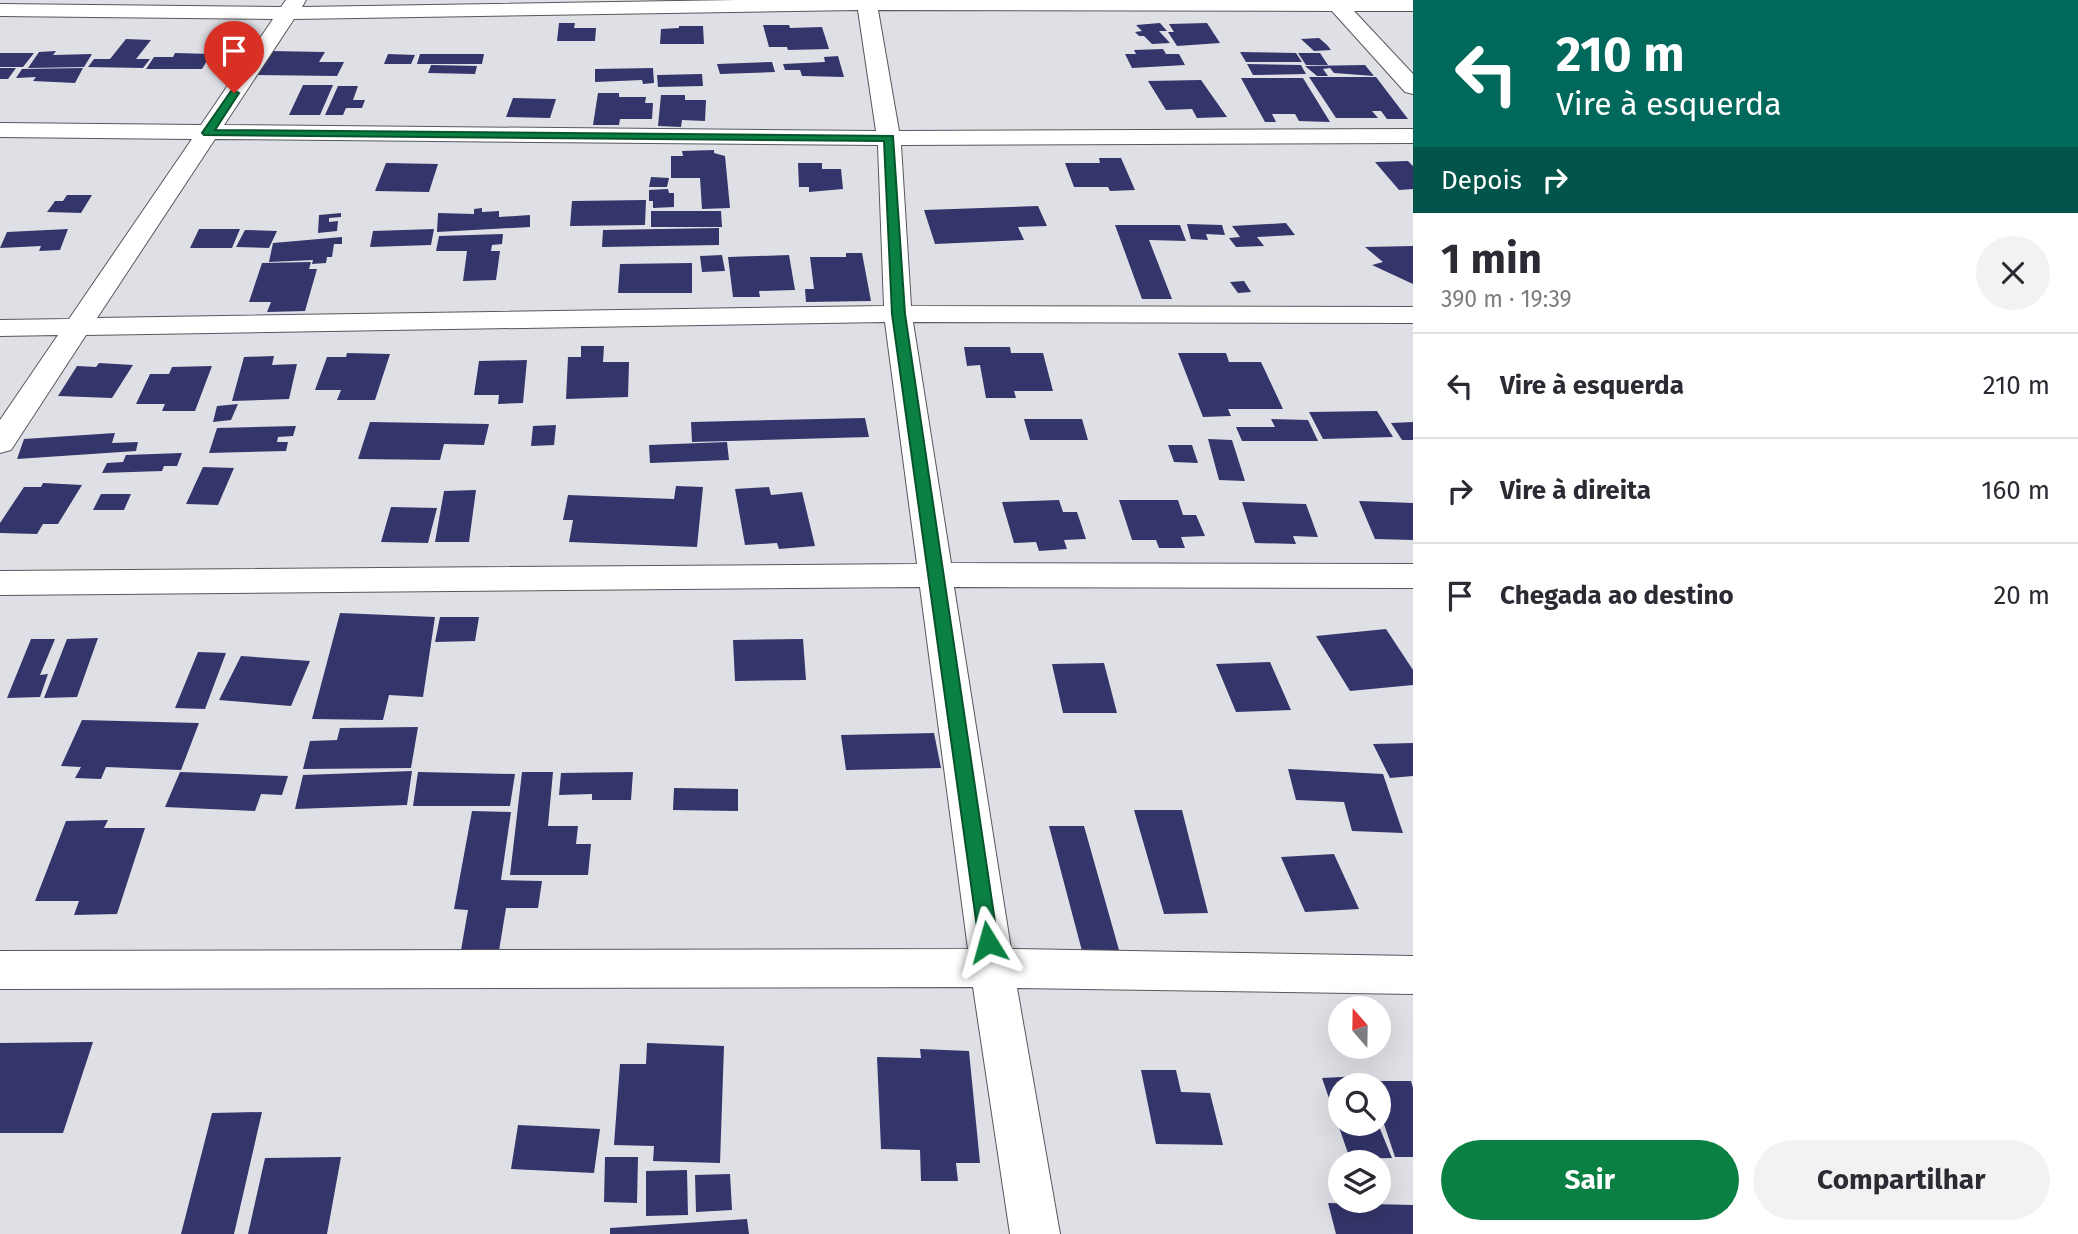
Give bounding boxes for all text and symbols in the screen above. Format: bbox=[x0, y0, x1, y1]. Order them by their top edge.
pin bbox=[204, 21, 264, 93]
text: 210 m bbox=[1556, 25, 1685, 84]
icon: left bbox=[1441, 28, 1532, 119]
icon: arrive bbox=[215, 32, 253, 70]
text: Vire à esquerda bbox=[1556, 85, 1782, 123]
icon: right bbox=[1536, 161, 1574, 199]
text: Depois bbox=[1441, 165, 1522, 196]
text: 1 min bbox=[1441, 234, 1542, 284]
button: close bbox=[1976, 236, 2050, 310]
text: 390 m · 19:39 bbox=[1441, 285, 1572, 313]
icon: left bbox=[1441, 367, 1479, 405]
text: Vire à esquerda bbox=[1500, 370, 1684, 401]
text: 210 m bbox=[1983, 370, 2050, 401]
icon: right bbox=[1441, 472, 1479, 510]
text: Vire à direita bbox=[1500, 475, 1651, 506]
text: 160 m bbox=[1981, 475, 2050, 506]
icon: arrive bbox=[1441, 577, 1479, 615]
text: Chegada ao destino bbox=[1500, 580, 1734, 611]
text: 20 m bbox=[1993, 580, 2050, 611]
position arrow bbox=[951, 905, 1025, 979]
north arrow bbox=[1328, 996, 1391, 1059]
map controls bbox=[1328, 996, 1391, 1213]
button: search bbox=[1328, 1073, 1391, 1136]
button: Sair bbox=[1441, 1140, 1739, 1220]
button: Compartilhar bbox=[1753, 1140, 2050, 1220]
button: layers bbox=[1328, 1150, 1391, 1213]

